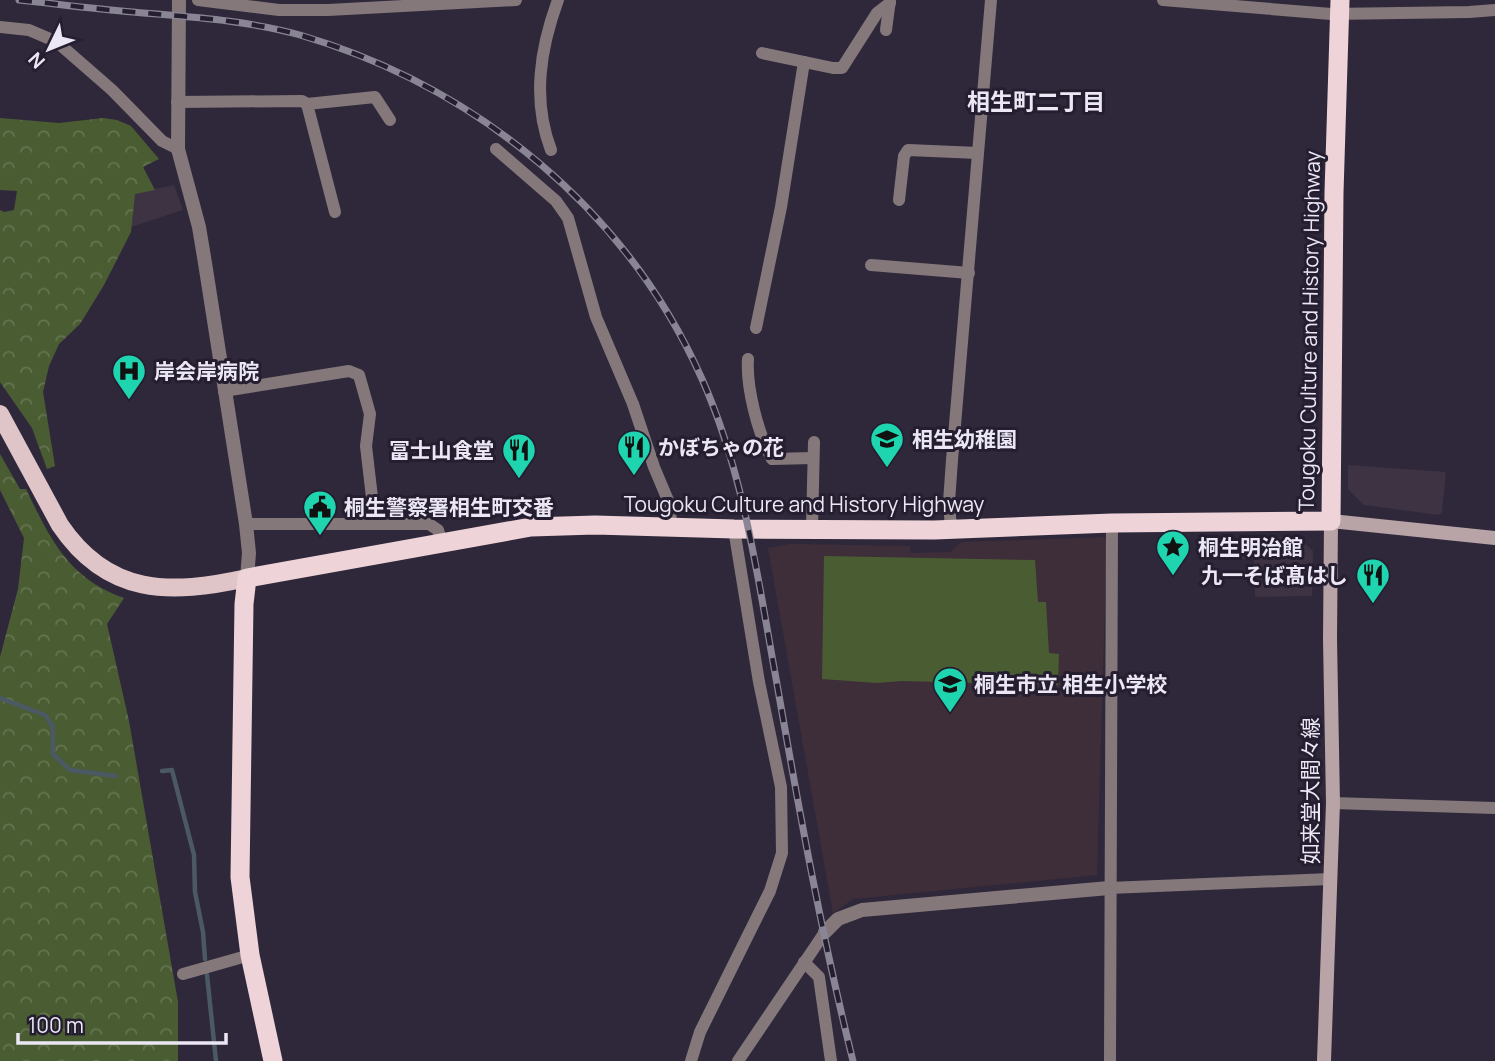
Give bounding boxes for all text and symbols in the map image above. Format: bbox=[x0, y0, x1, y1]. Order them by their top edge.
north arrow bbox=[14, 14, 84, 84]
text: N bbox=[22, 47, 51, 74]
district label: 相生町二丁目 bbox=[967, 85, 1105, 117]
street label: Tougoku Culture and History Highway bbox=[1292, 150, 1326, 512]
hospital icon: 岸会岸病院 bbox=[110, 352, 148, 401]
place label: 岸会岸病院 bbox=[154, 357, 259, 385]
school or university icon: 相生幼稚園 bbox=[868, 420, 906, 469]
place label: 相生幼稚園 bbox=[912, 425, 1017, 453]
restaurant icon: かぼちゃの花 bbox=[615, 428, 653, 477]
restaurant icon: 冨士山食堂 bbox=[500, 431, 538, 480]
place label: かぼちゃの花 bbox=[658, 433, 784, 461]
place label: 冨士山食堂 bbox=[389, 436, 494, 464]
public building icon: 桐生警察署相生町交番 bbox=[301, 488, 339, 537]
street label: Tougoku Culture and History Highway bbox=[624, 490, 984, 518]
place label: 桐生警察署相生町交番 bbox=[344, 493, 554, 521]
place icon: 桐生明治館 bbox=[1154, 528, 1192, 577]
place label: 桐生明治館 bbox=[1198, 533, 1303, 561]
restaurant icon: 九一そば髙はし bbox=[1354, 556, 1392, 605]
place label: 九一そば髙はし bbox=[1201, 561, 1348, 589]
school or university icon: 桐生市立 相生小学校 bbox=[931, 665, 969, 714]
place label: 桐生市立 相生小学校 bbox=[974, 670, 1167, 698]
street label: 如来堂大間々線 bbox=[1296, 718, 1324, 865]
scale bar bbox=[18, 1002, 226, 1046]
text: 100 m bbox=[28, 1011, 84, 1039]

